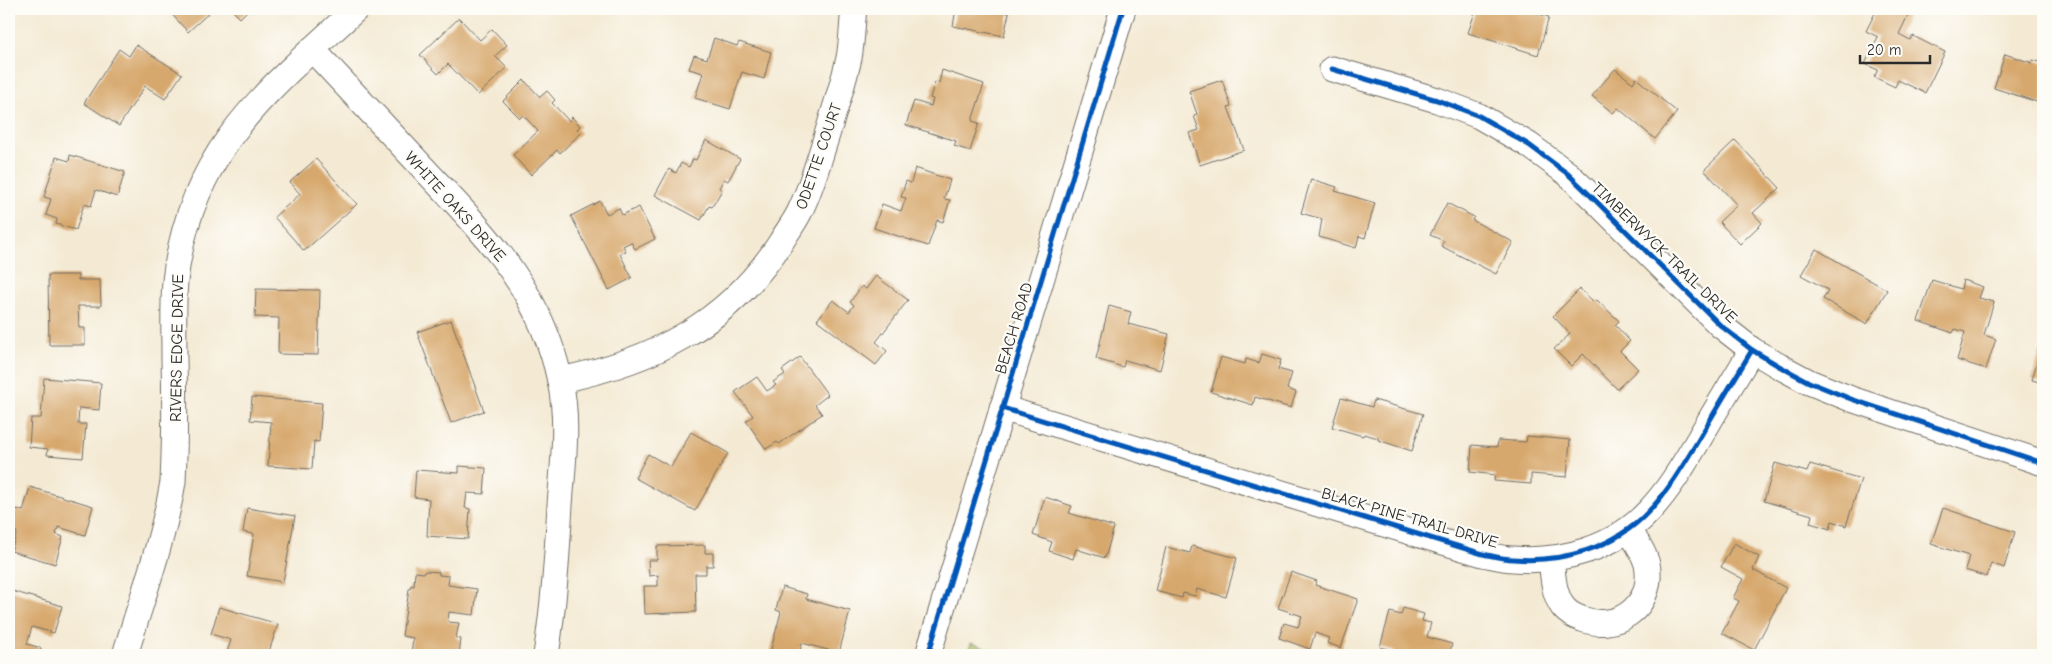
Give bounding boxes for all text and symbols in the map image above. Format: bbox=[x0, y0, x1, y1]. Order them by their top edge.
scale bar bbox=[1860, 32, 1930, 64]
text: 20 m bbox=[1867, 41, 1901, 59]
street label: ODETTE COURT bbox=[792, 100, 846, 212]
street label: WHITE OAKS DRIVE bbox=[401, 148, 510, 266]
street label: TIMBERWYCK TRAIL DRIVE bbox=[1588, 179, 1741, 327]
street label: RIVERS EDGE DRIVE bbox=[167, 274, 187, 422]
street label: BEACH ROAD bbox=[992, 280, 1036, 376]
street label: BLACK PINE TRAIL DRIVE bbox=[1319, 484, 1500, 552]

